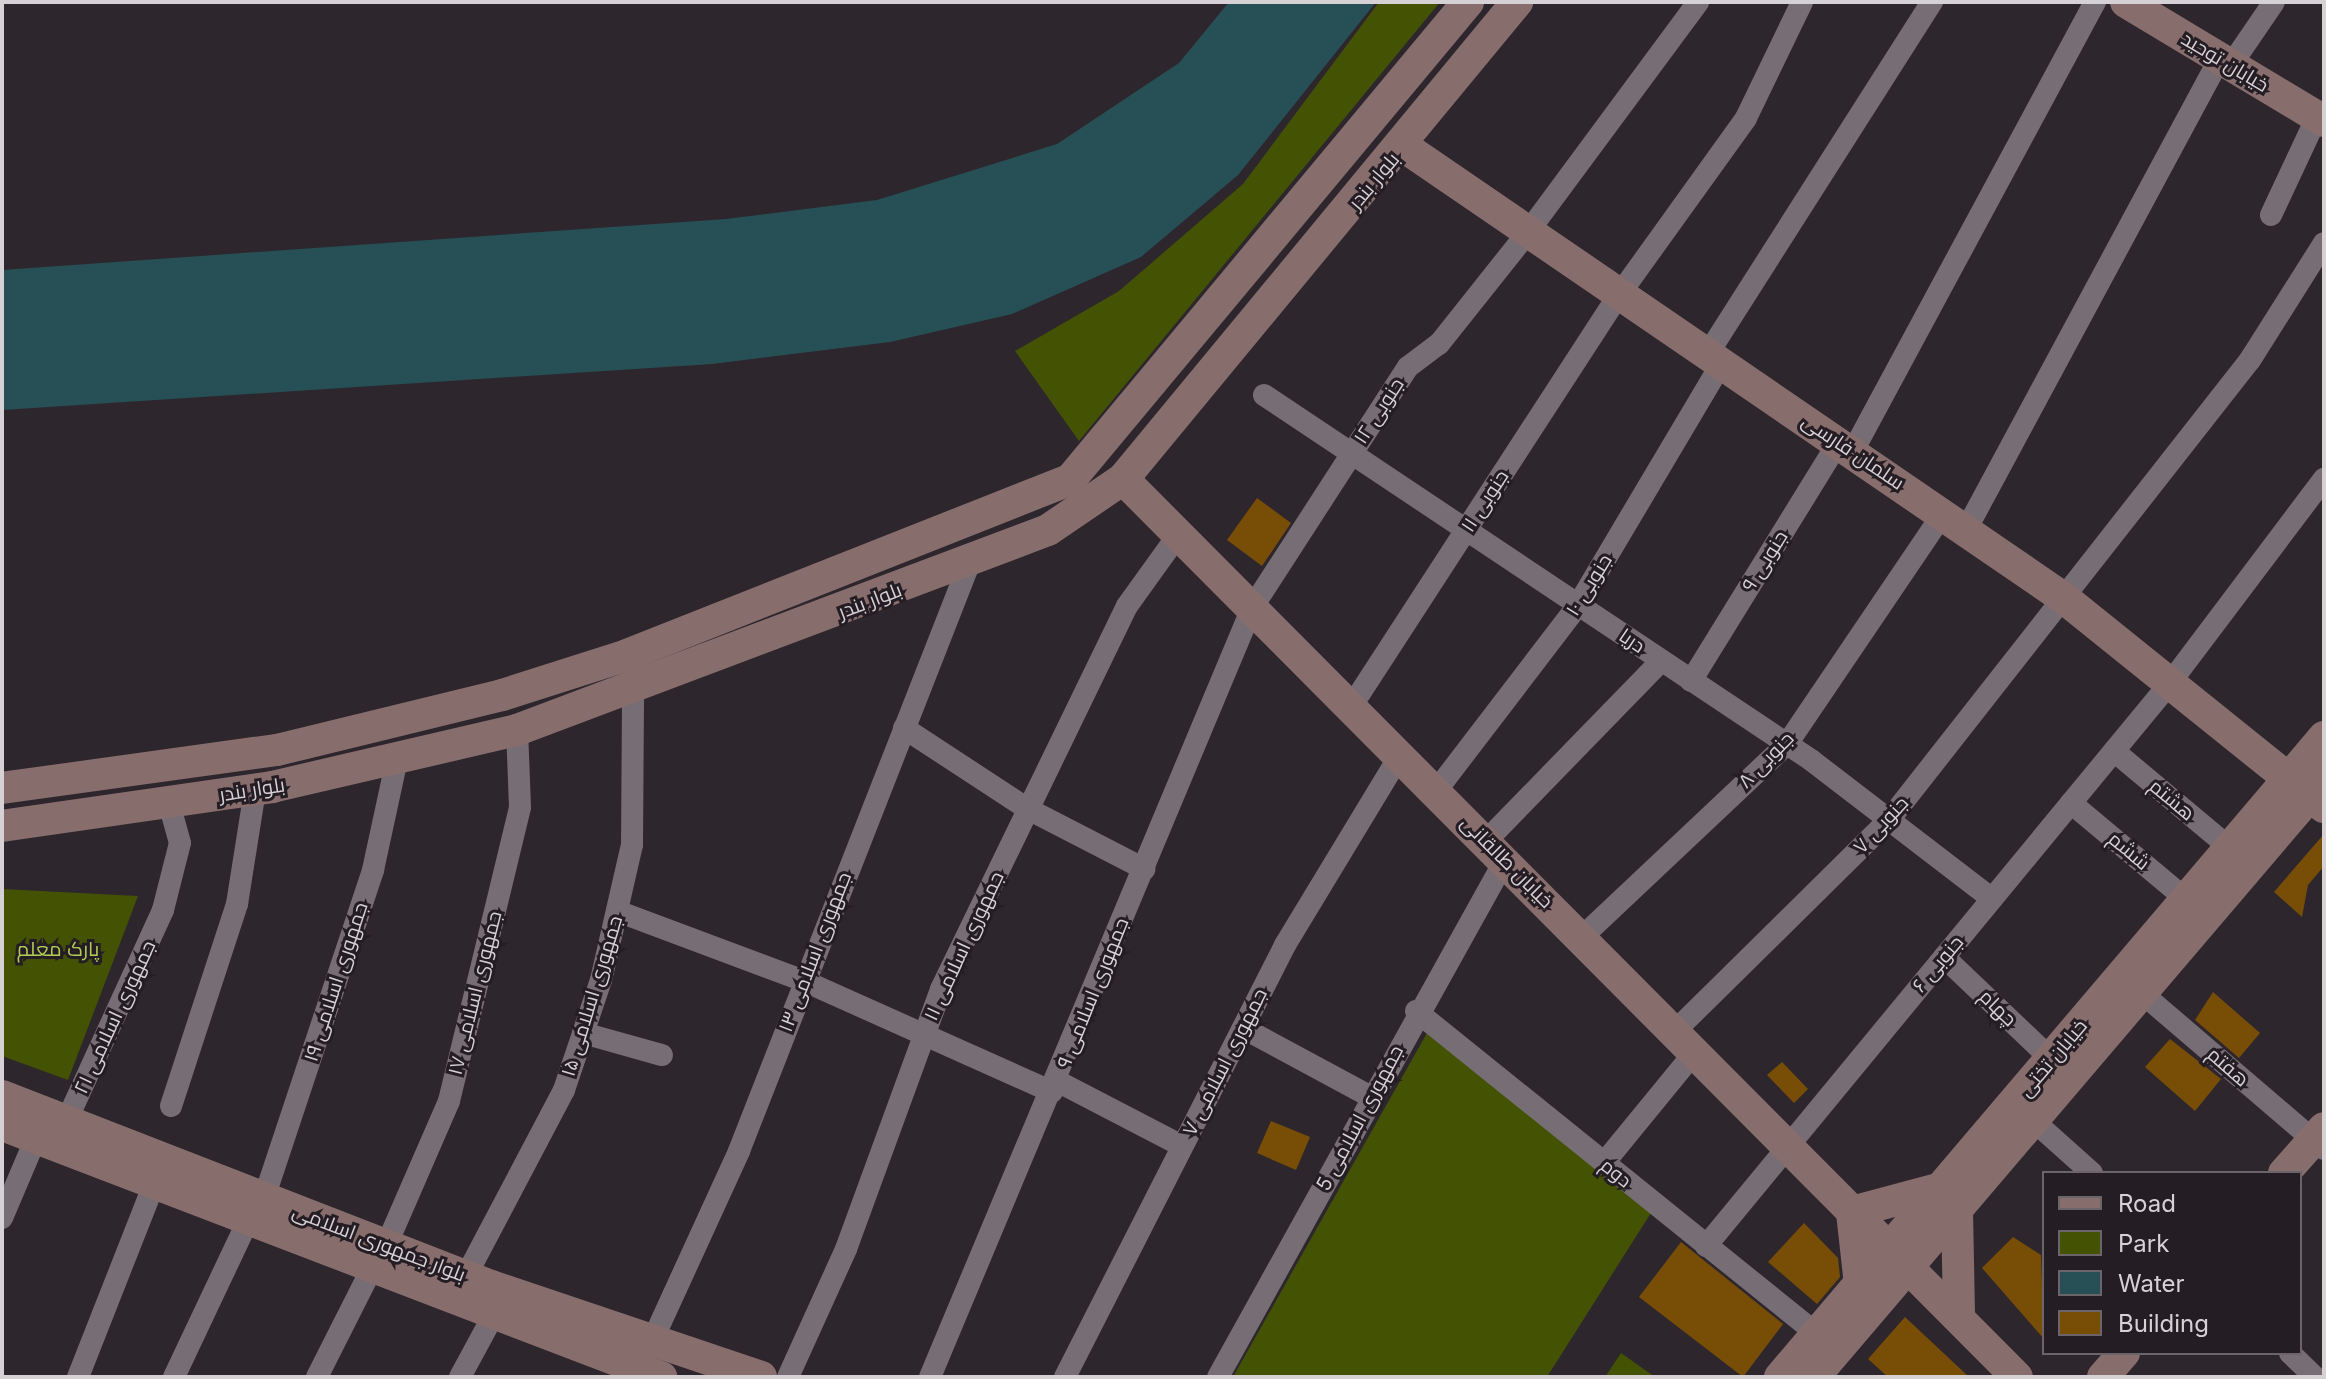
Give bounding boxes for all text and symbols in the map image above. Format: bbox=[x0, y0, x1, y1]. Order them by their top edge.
street label: خیابان توحید bbox=[2177, 27, 2273, 97]
street label: بلوار بندر bbox=[1343, 148, 1405, 214]
street label: ۱۲ جنوبی bbox=[1349, 373, 1409, 449]
street label: سلمان فارسی bbox=[1797, 409, 1909, 495]
street label: ۱۱ جنوبی bbox=[1456, 465, 1514, 537]
street label: ۹ جنوبی bbox=[1737, 526, 1793, 596]
street label: ۱۰ جنوبی bbox=[1561, 550, 1617, 620]
street label: بلوار بندر bbox=[835, 578, 905, 624]
street label: دریا bbox=[1614, 624, 1650, 658]
street label: ۸ جنوبی bbox=[1733, 727, 1799, 793]
street label: بلوار بندر bbox=[217, 773, 287, 807]
street label: هشتم bbox=[2144, 774, 2200, 826]
street label: ۷ جنوبی bbox=[1848, 791, 1914, 859]
street label: خیابان طالقانی bbox=[1456, 811, 1558, 913]
street label: ششم bbox=[2103, 827, 2155, 875]
street label: جمهوری اسلامی ۱۱ bbox=[919, 868, 1009, 1024]
street label: جمهوری اسلامی ۱۳ bbox=[773, 869, 857, 1035]
street label: جمهوری اسلامی ۱۹ bbox=[299, 899, 373, 1065]
street label: جمهوری اسلامی ۱۷ bbox=[443, 908, 507, 1078]
street label: جمهوری اسلامی ۱۵ bbox=[556, 913, 628, 1079]
street label: جمهوری اسلامی ۹ bbox=[1052, 914, 1134, 1072]
street label: ۶ جنوبی bbox=[1907, 931, 1969, 997]
park label: پارک معلم bbox=[17, 937, 99, 961]
street label: جمهوری اسلامی ۲۱ bbox=[69, 937, 161, 1097]
street label: جمهوری اسلامی ۷ bbox=[1178, 984, 1272, 1140]
street label: چهام bbox=[1974, 985, 2022, 1031]
street label: خیابان تختی bbox=[2014, 1014, 2092, 1102]
street label: جمهوری اسلامی 5 bbox=[1311, 1041, 1409, 1195]
street label: هفتم bbox=[2202, 1042, 2254, 1092]
street label: دوم bbox=[1596, 1153, 1636, 1193]
legend bbox=[2042, 1171, 2302, 1355]
text: Road bbox=[2118, 1189, 2176, 1218]
street label: بلوار جمهوری اسلامی bbox=[289, 1199, 469, 1287]
text: Park bbox=[2118, 1229, 2169, 1258]
text: Water bbox=[2118, 1269, 2185, 1298]
text: Building bbox=[2118, 1309, 2209, 1338]

